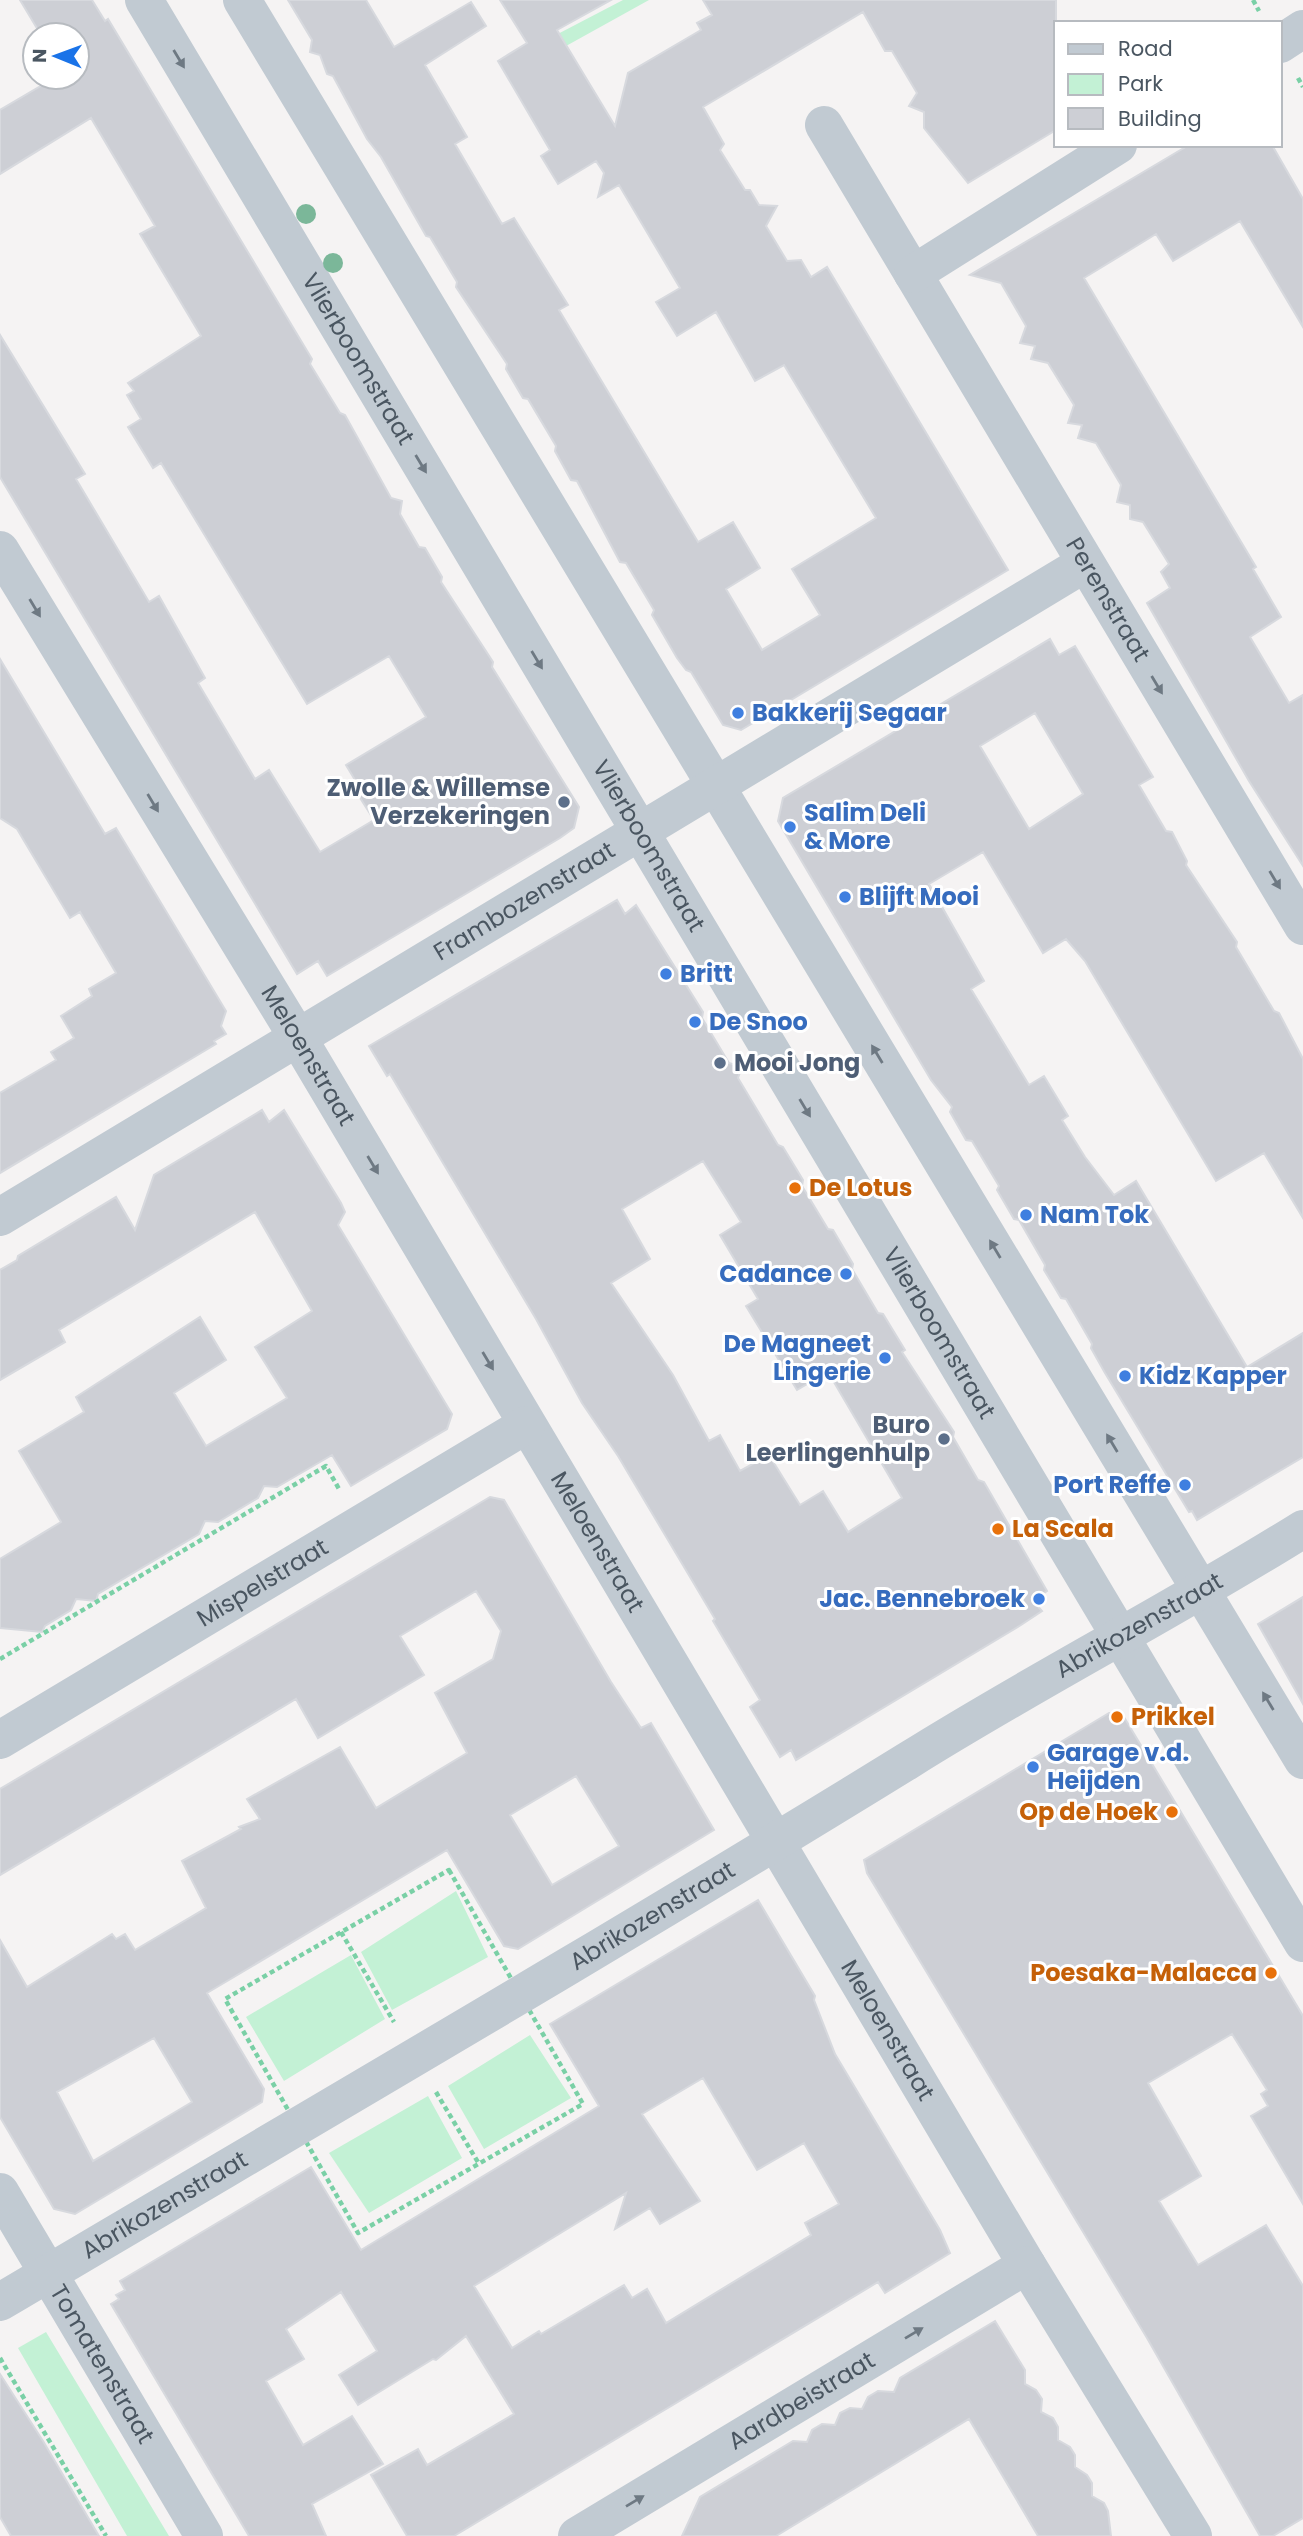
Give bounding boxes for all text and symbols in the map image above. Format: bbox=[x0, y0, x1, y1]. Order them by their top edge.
north arrow bbox=[21, 21, 91, 91]
legend bbox=[1054, 21, 1282, 147]
text: Road bbox=[1118, 34, 1173, 63]
text: N bbox=[26, 48, 53, 63]
one-way arrow bbox=[173, 49, 185, 68]
text: Park bbox=[1118, 69, 1163, 98]
text: Building bbox=[1118, 104, 1202, 133]
street label: Vlierboomstraat bbox=[294, 267, 423, 451]
one-way arrow bbox=[415, 455, 427, 474]
street label: Perenstraat bbox=[1058, 531, 1158, 668]
one-way arrow bbox=[29, 599, 42, 618]
one-way arrow bbox=[531, 650, 544, 669]
one-way arrow bbox=[1151, 676, 1164, 695]
place label: Bakkerij Segaar bbox=[752, 696, 947, 729]
marker: Bakkerij Segaar bbox=[730, 705, 746, 721]
street label: Vlierboomstraat bbox=[585, 753, 713, 938]
place label: Zwolle & Willemse Verzekeringen bbox=[326, 771, 550, 832]
one-way arrow bbox=[147, 793, 159, 812]
marker: Zwolle & Willemse Verzekeringen bbox=[556, 794, 572, 810]
place label: Salim Deli & More bbox=[804, 796, 926, 857]
marker: Salim Deli & More bbox=[782, 819, 798, 835]
street label: Frambozenstraat bbox=[427, 833, 621, 968]
one-way arrow bbox=[1269, 870, 1282, 889]
place label: Blijft Mooi bbox=[859, 880, 979, 913]
marker: Blijft Mooi bbox=[837, 889, 853, 905]
place label: Britt bbox=[680, 957, 733, 990]
marker: Britt bbox=[658, 966, 674, 982]
street label: Meloenstraat bbox=[254, 979, 363, 1132]
place label: De Snoo bbox=[709, 1005, 808, 1038]
marker: De Snoo bbox=[687, 1014, 703, 1030]
one-way arrow bbox=[871, 1044, 884, 1063]
place label: Mooi Jong bbox=[734, 1046, 860, 1079]
marker: Mooi Jong bbox=[712, 1055, 728, 1071]
one-way arrow bbox=[798, 1098, 811, 1117]
one-way arrow bbox=[366, 1155, 379, 1174]
place label: De Lotus bbox=[809, 1171, 912, 1204]
marker: De Lotus bbox=[787, 1180, 803, 1196]
place label: Nam Tok bbox=[1040, 1198, 1149, 1231]
marker: Nam Tok bbox=[1018, 1207, 1034, 1223]
one-way arrow bbox=[989, 1239, 1001, 1258]
street label: Vlierboomstraat bbox=[875, 1240, 1004, 1425]
place label: Cadance bbox=[719, 1257, 832, 1290]
marker: Cadance bbox=[838, 1266, 854, 1282]
place label: De Magneet Lingerie bbox=[724, 1327, 871, 1388]
marker: De Magneet Lingerie bbox=[877, 1350, 893, 1366]
one-way arrow bbox=[482, 1351, 494, 1370]
place label: Kidz Kapper bbox=[1139, 1359, 1287, 1392]
marker: Kidz Kapper bbox=[1117, 1368, 1133, 1384]
place label: Buro Leerlingenhulp bbox=[745, 1408, 930, 1469]
marker: Buro Leerlingenhulp bbox=[936, 1431, 952, 1447]
one-way arrow bbox=[1106, 1434, 1119, 1453]
street label: Meloenstraat bbox=[543, 1465, 653, 1618]
place label: Port Reffe bbox=[1053, 1468, 1171, 1501]
marker: Port Reffe bbox=[1177, 1477, 1193, 1493]
place label: La Scala bbox=[1012, 1512, 1114, 1545]
marker: La Scala bbox=[990, 1521, 1006, 1537]
street label: Mispelstraat bbox=[190, 1530, 334, 1634]
street label: Abrikozenstraat bbox=[1049, 1564, 1229, 1686]
place label: Jac. Bennebroek bbox=[819, 1582, 1025, 1615]
marker: Jac. Bennebroek bbox=[1031, 1591, 1047, 1607]
one-way arrow bbox=[1261, 1692, 1274, 1711]
place label: Prikkel bbox=[1131, 1700, 1215, 1733]
marker: Prikkel bbox=[1109, 1709, 1125, 1725]
place label: Garage v.d. Heijden bbox=[1047, 1736, 1189, 1797]
marker: Garage v.d. Heijden bbox=[1025, 1759, 1041, 1775]
place label: Op de Hoek bbox=[1019, 1795, 1158, 1828]
marker: Op de Hoek bbox=[1164, 1804, 1180, 1820]
street label: Abrikozenstraat bbox=[563, 1853, 741, 1978]
street label: Meloenstraat bbox=[833, 1953, 943, 2107]
place label: Poesaka-Malacca bbox=[1030, 1956, 1257, 1989]
marker: Poesaka-Malacca bbox=[1263, 1965, 1279, 1981]
street label: Abrikozenstraat bbox=[75, 2143, 254, 2266]
street label: Tomatenstraat bbox=[42, 2278, 162, 2450]
one-way arrow bbox=[905, 2327, 924, 2339]
street label: Aardbeistraat bbox=[722, 2343, 881, 2457]
one-way arrow bbox=[626, 2494, 645, 2507]

